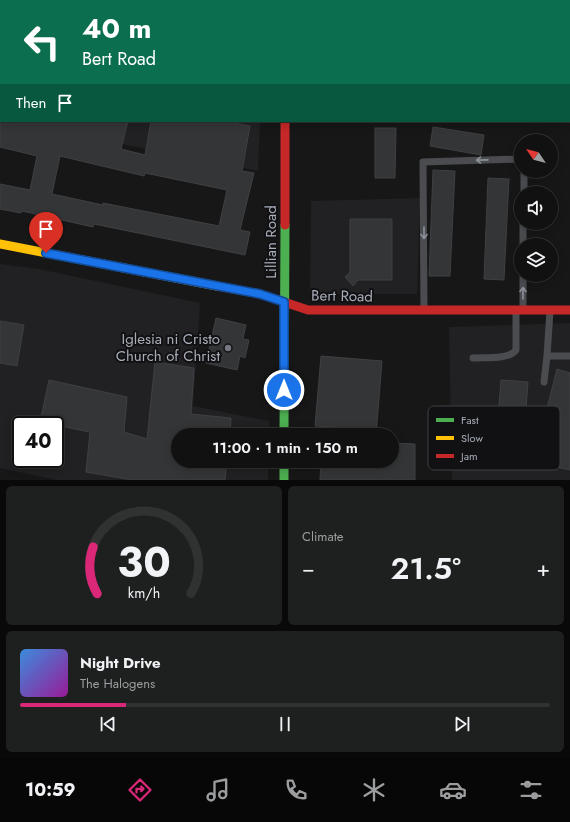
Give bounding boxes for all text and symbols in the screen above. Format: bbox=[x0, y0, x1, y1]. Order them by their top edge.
text: 40 m bbox=[82, 8, 151, 49]
icon: left bbox=[16, 16, 68, 68]
text: Bert Road bbox=[82, 46, 156, 72]
text: Then bbox=[16, 92, 46, 114]
icon: arrive bbox=[54, 92, 76, 114]
north arrow bbox=[514, 134, 558, 178]
map controls bbox=[514, 134, 558, 282]
one-way arrow bbox=[476, 156, 489, 164]
button: sound bbox=[514, 186, 558, 230]
street label: Lillian Road bbox=[260, 205, 282, 279]
pin bbox=[29, 212, 63, 253]
icon: arrive bbox=[35, 218, 57, 240]
one-way arrow bbox=[420, 226, 428, 239]
button: layers bbox=[514, 238, 558, 282]
street label: Bert Road bbox=[311, 284, 373, 308]
one-way arrow bbox=[519, 287, 527, 300]
place label: Iglesia ni Cristo Church of Christ bbox=[116, 328, 220, 367]
marker: Iglesia ni Cristo Church of Christ bbox=[223, 343, 233, 353]
position arrow bbox=[263, 369, 305, 411]
legend bbox=[428, 406, 560, 470]
text: Fast bbox=[461, 412, 479, 428]
speed limit sign: 40 bbox=[12, 416, 64, 468]
text: Slow bbox=[461, 430, 483, 446]
text: 11:00 · 1 min · 150 m bbox=[212, 437, 358, 459]
text: Jam bbox=[459, 448, 478, 464]
text: Climate bbox=[302, 527, 343, 546]
text: 30 bbox=[117, 531, 171, 592]
text: 21.5° bbox=[391, 547, 461, 590]
text: − bbox=[302, 552, 315, 584]
text: + bbox=[536, 552, 550, 584]
text: km/h bbox=[128, 582, 160, 602]
text: Night Drive bbox=[80, 652, 161, 674]
text: The Halogens bbox=[80, 674, 155, 693]
icon: previous bbox=[97, 713, 119, 735]
icon: pause bbox=[274, 713, 296, 735]
icon: next bbox=[451, 713, 473, 735]
icon: directions bbox=[126, 776, 154, 804]
icon: music bbox=[204, 776, 232, 804]
icon: phone bbox=[282, 776, 310, 804]
icon: climate bbox=[360, 776, 388, 804]
icon: car bbox=[439, 776, 467, 804]
icon: filters bbox=[517, 776, 545, 804]
text: 10:59 bbox=[25, 777, 76, 803]

